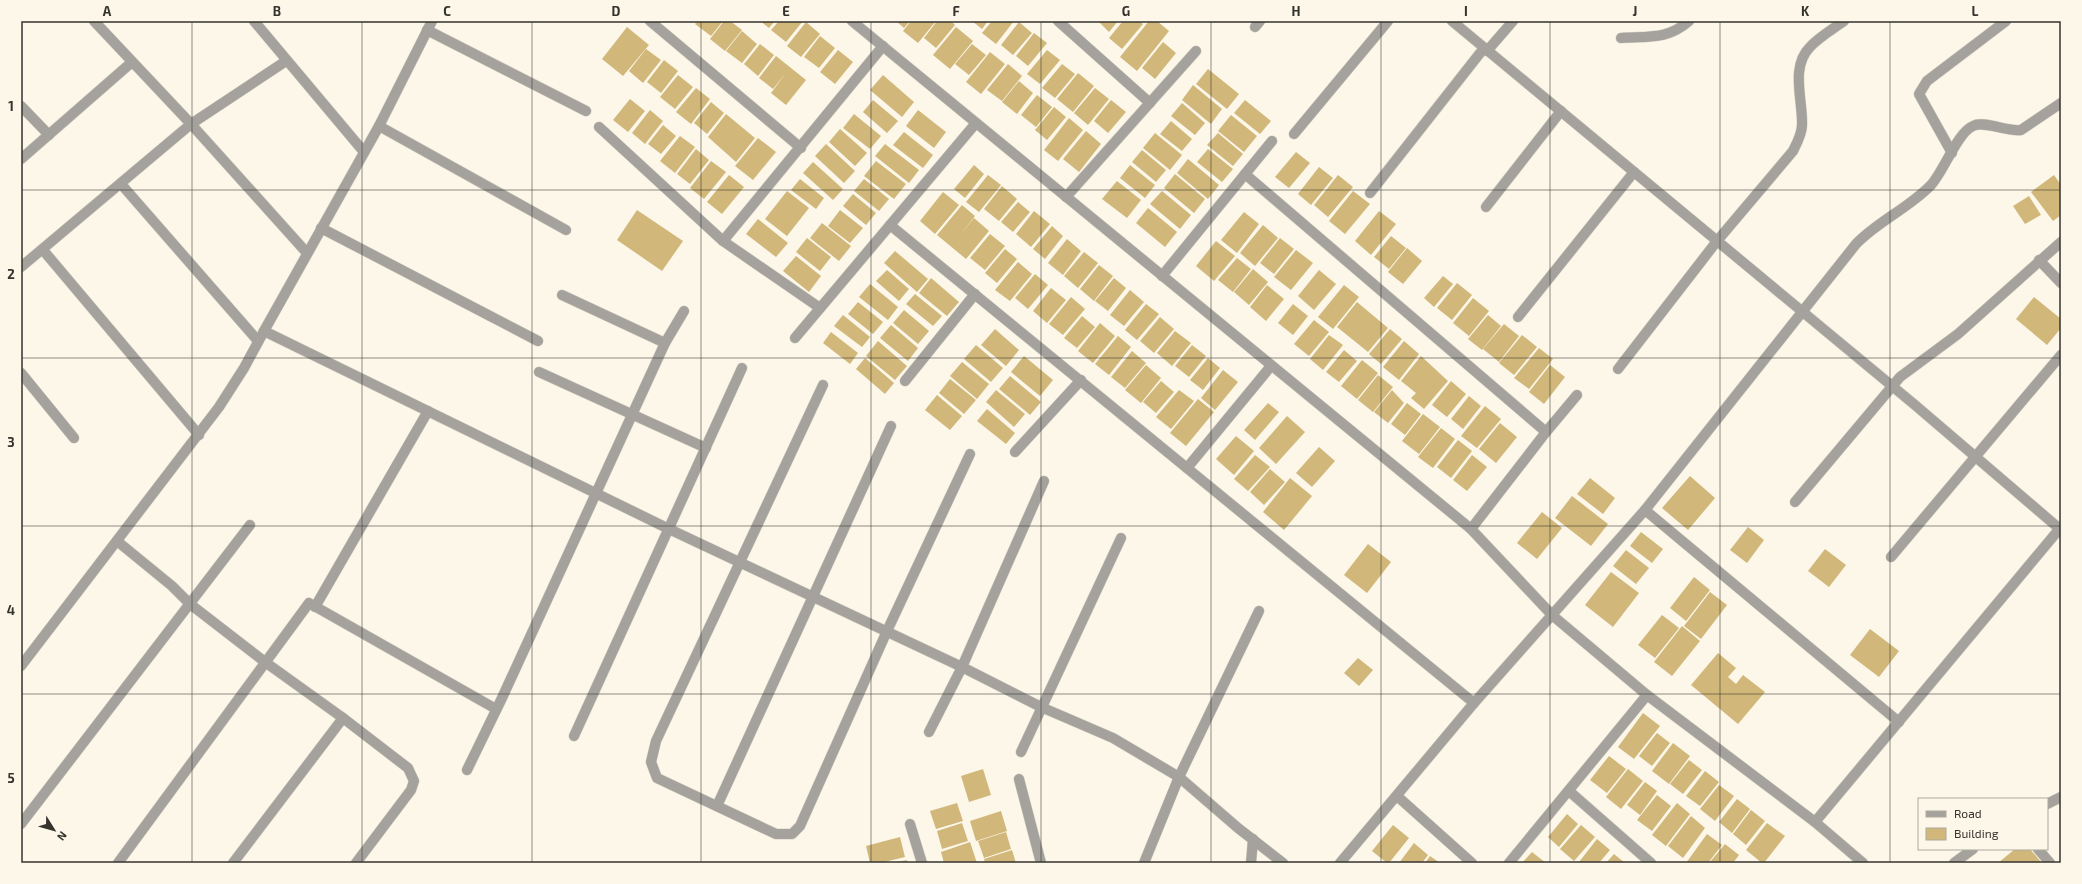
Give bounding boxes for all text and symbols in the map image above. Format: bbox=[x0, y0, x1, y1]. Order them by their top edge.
text: A bbox=[103, 3, 112, 19]
text: B bbox=[273, 3, 281, 19]
text: C bbox=[443, 3, 451, 19]
text: D bbox=[612, 3, 621, 19]
text: E bbox=[782, 3, 790, 19]
text: F bbox=[952, 3, 960, 19]
text: G bbox=[1122, 3, 1130, 19]
text: H bbox=[1292, 3, 1301, 19]
text: I bbox=[1464, 3, 1468, 19]
text: J bbox=[1633, 3, 1637, 19]
text: K bbox=[1801, 3, 1810, 19]
text: L bbox=[1972, 3, 1979, 19]
text: 1 bbox=[8, 98, 14, 114]
text: 2 bbox=[7, 266, 15, 282]
text: 3 bbox=[7, 434, 15, 450]
text: 4 bbox=[7, 602, 15, 618]
text: 5 bbox=[7, 770, 15, 786]
legend bbox=[1918, 798, 2048, 850]
text: Road bbox=[1954, 806, 1982, 820]
north arrow bbox=[34, 810, 74, 850]
text: Building bbox=[1954, 826, 1999, 840]
text: N bbox=[55, 829, 70, 843]

